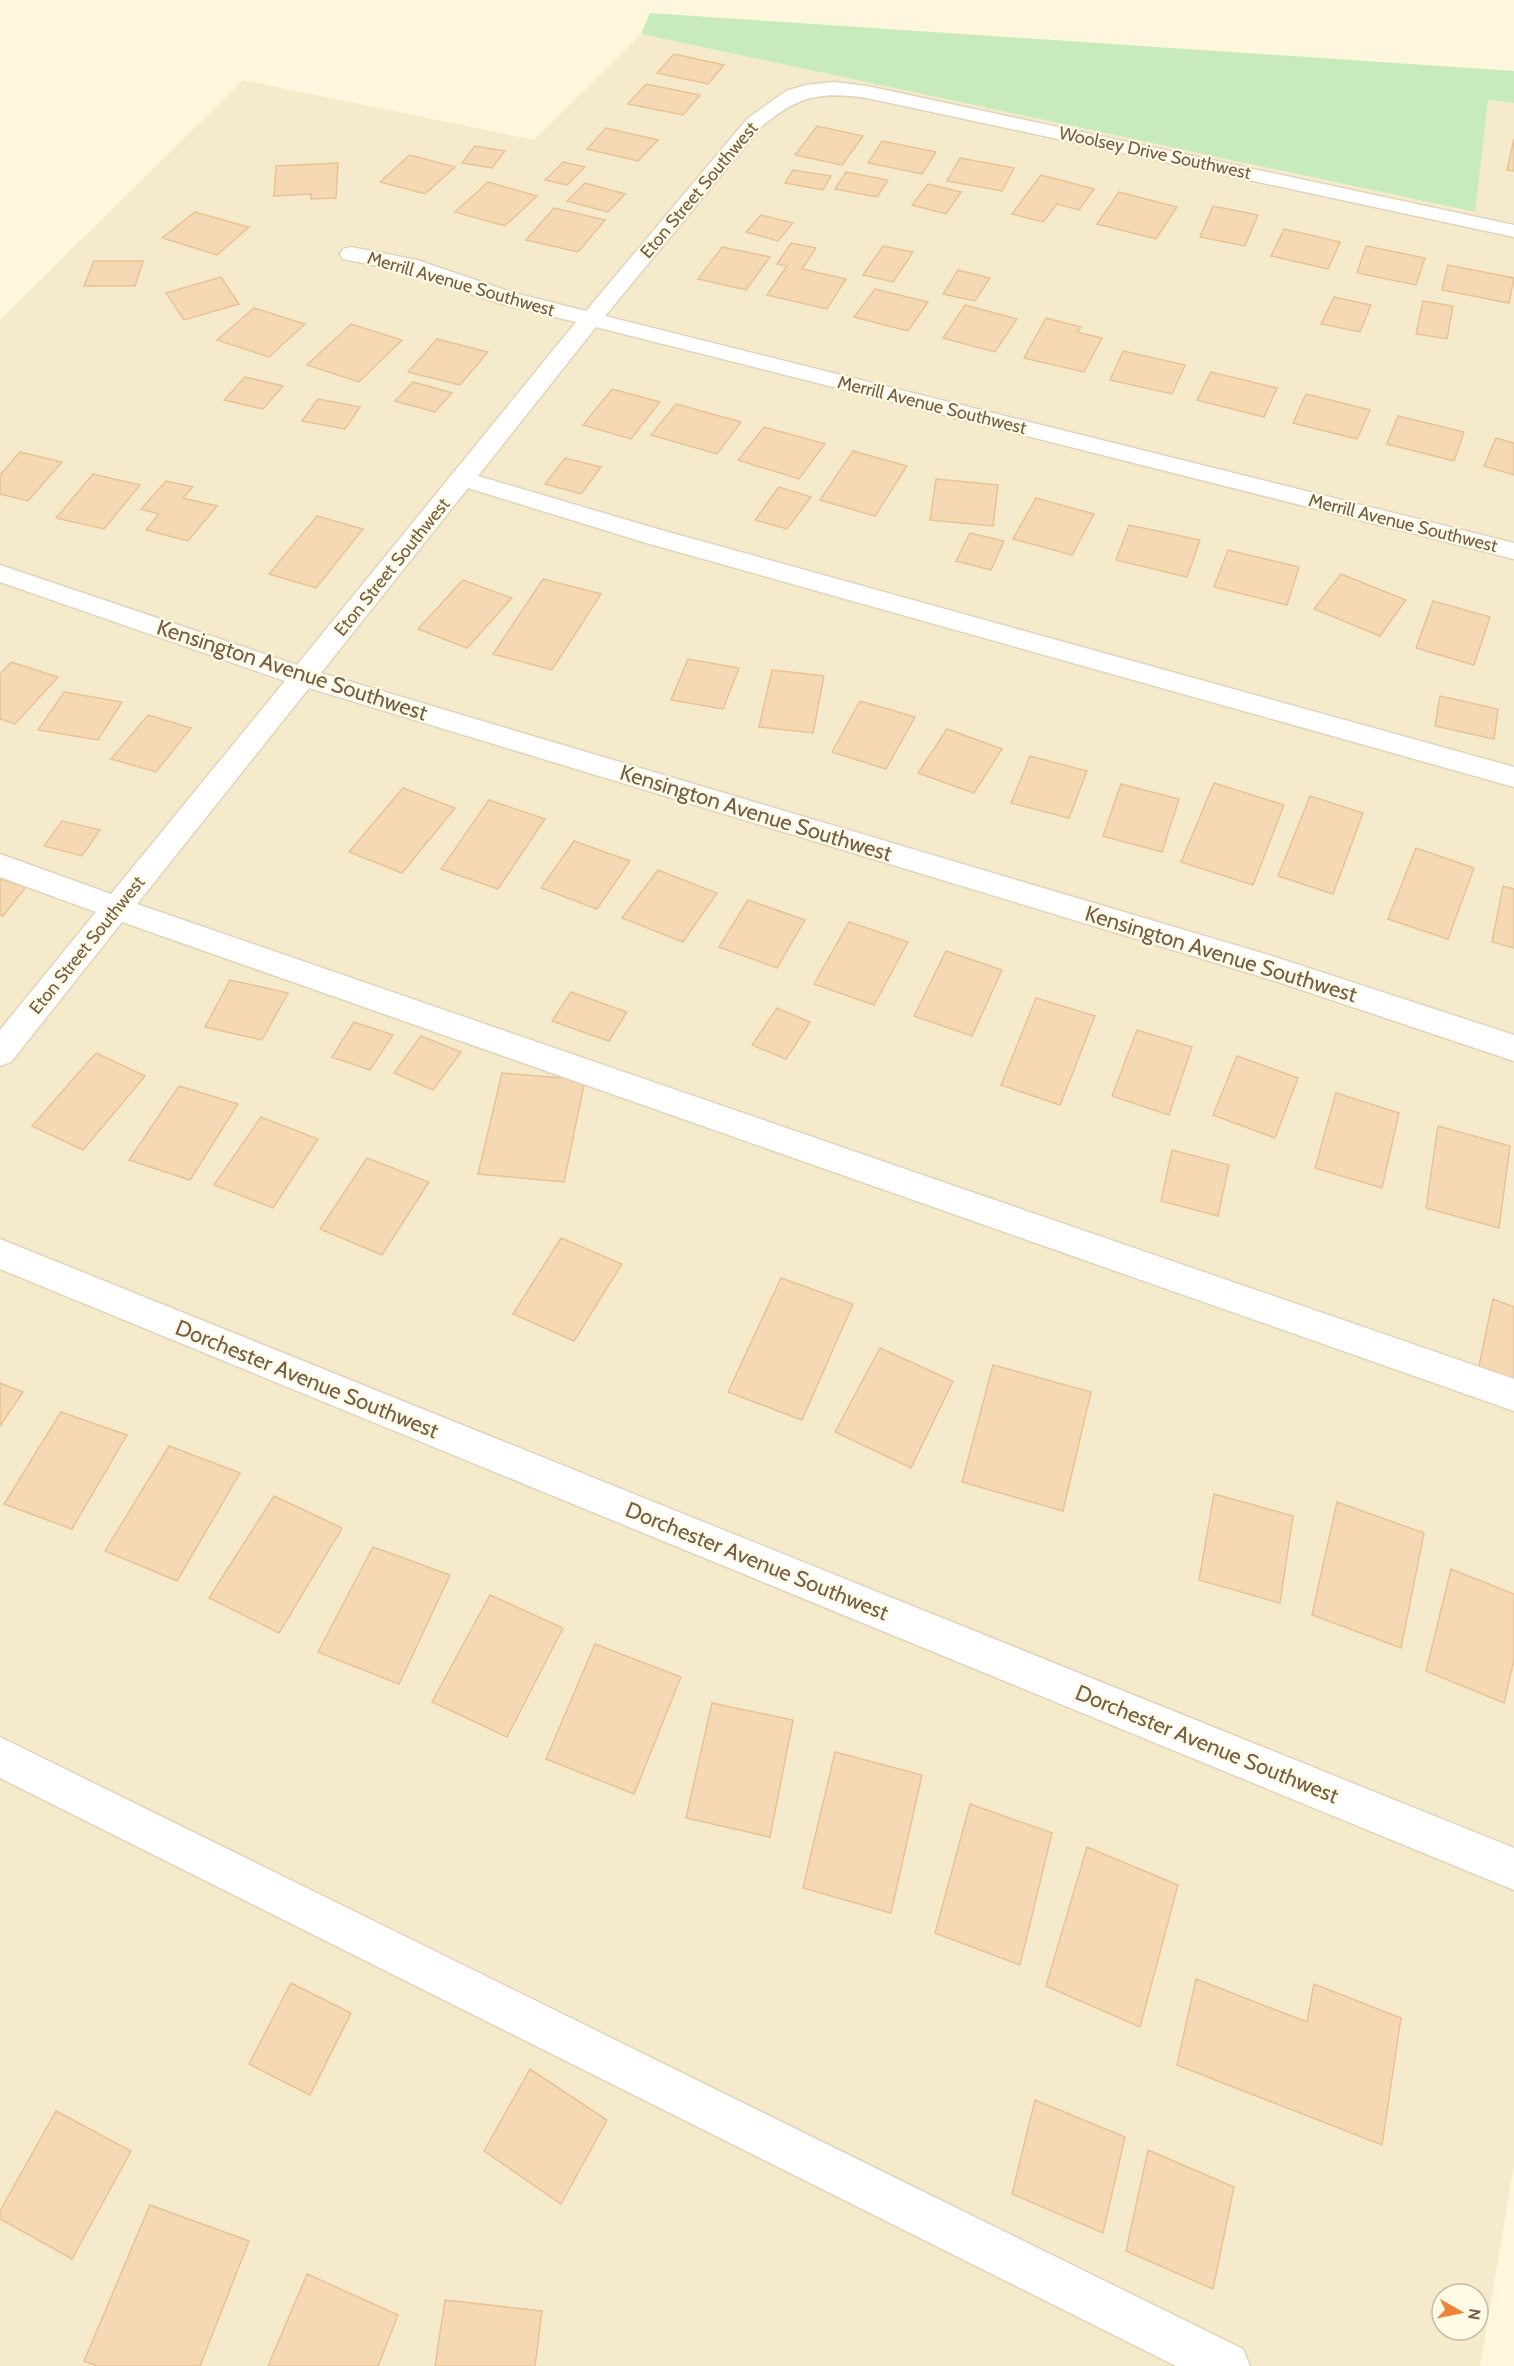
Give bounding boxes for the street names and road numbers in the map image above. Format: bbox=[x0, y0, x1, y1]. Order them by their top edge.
street label: Eton Street Southwest bbox=[636, 117, 762, 263]
street label: Woolsey Drive Southwest bbox=[1057, 122, 1253, 184]
street label: Merrill Avenue Southwest bbox=[365, 247, 557, 321]
street label: Merrill Avenue Southwest bbox=[835, 371, 1029, 439]
street label: Merrill Avenue Southwest bbox=[1306, 489, 1500, 557]
street label: Eton Street Southwest bbox=[330, 494, 454, 640]
street label: Kensington Avenue Southwest bbox=[153, 613, 431, 727]
street label: Kensington Avenue Southwest bbox=[617, 759, 896, 867]
street label: Eton Street Southwest bbox=[25, 872, 149, 1018]
street label: Kensington Avenue Southwest bbox=[1082, 900, 1361, 1008]
street label: Dorchester Avenue Southwest bbox=[171, 1314, 443, 1444]
street label: Dorchester Avenue Southwest bbox=[621, 1496, 893, 1626]
street label: Dorchester Avenue Southwest bbox=[1071, 1679, 1343, 1809]

